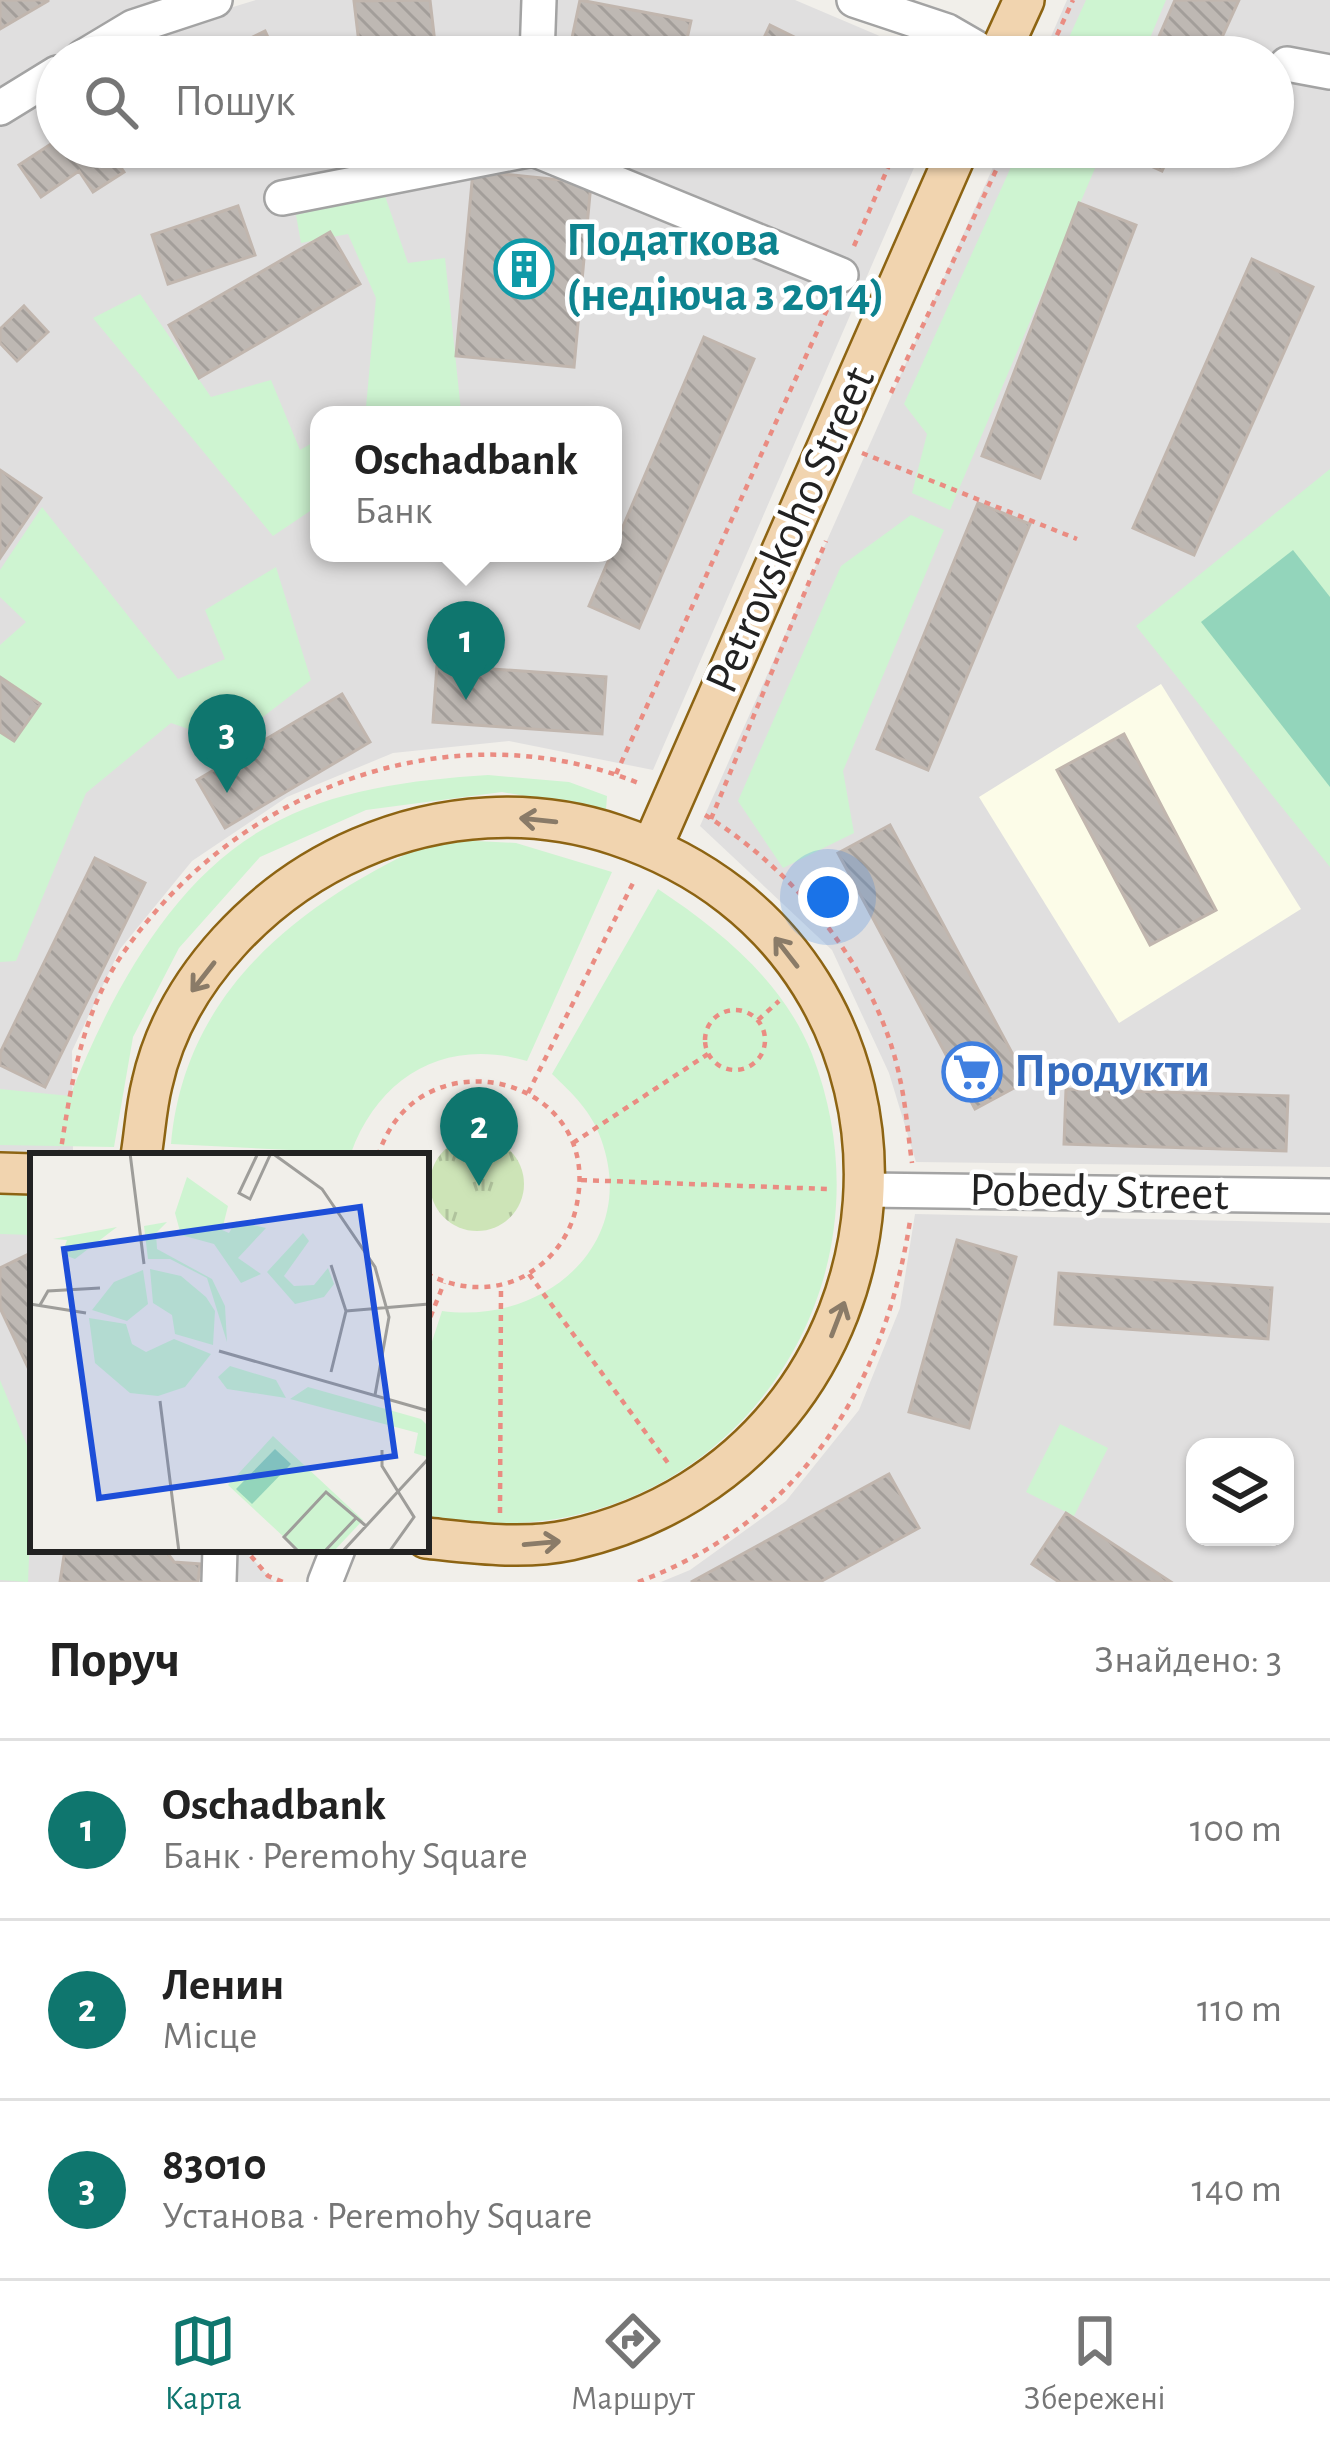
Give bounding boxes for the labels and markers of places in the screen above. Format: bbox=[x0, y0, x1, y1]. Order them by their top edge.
place label: Податкова (недіюча з 2014) bbox=[566, 217, 885, 320]
building icon: Податкова (недіюча з 2014) bbox=[493, 238, 555, 300]
pin: 1 bbox=[427, 601, 505, 700]
pin: 3 bbox=[188, 694, 266, 793]
supermarket icon: Продукти bbox=[941, 1041, 1003, 1103]
place label: Продукти bbox=[1014, 1048, 1210, 1096]
pin: 2 bbox=[440, 1087, 518, 1186]

